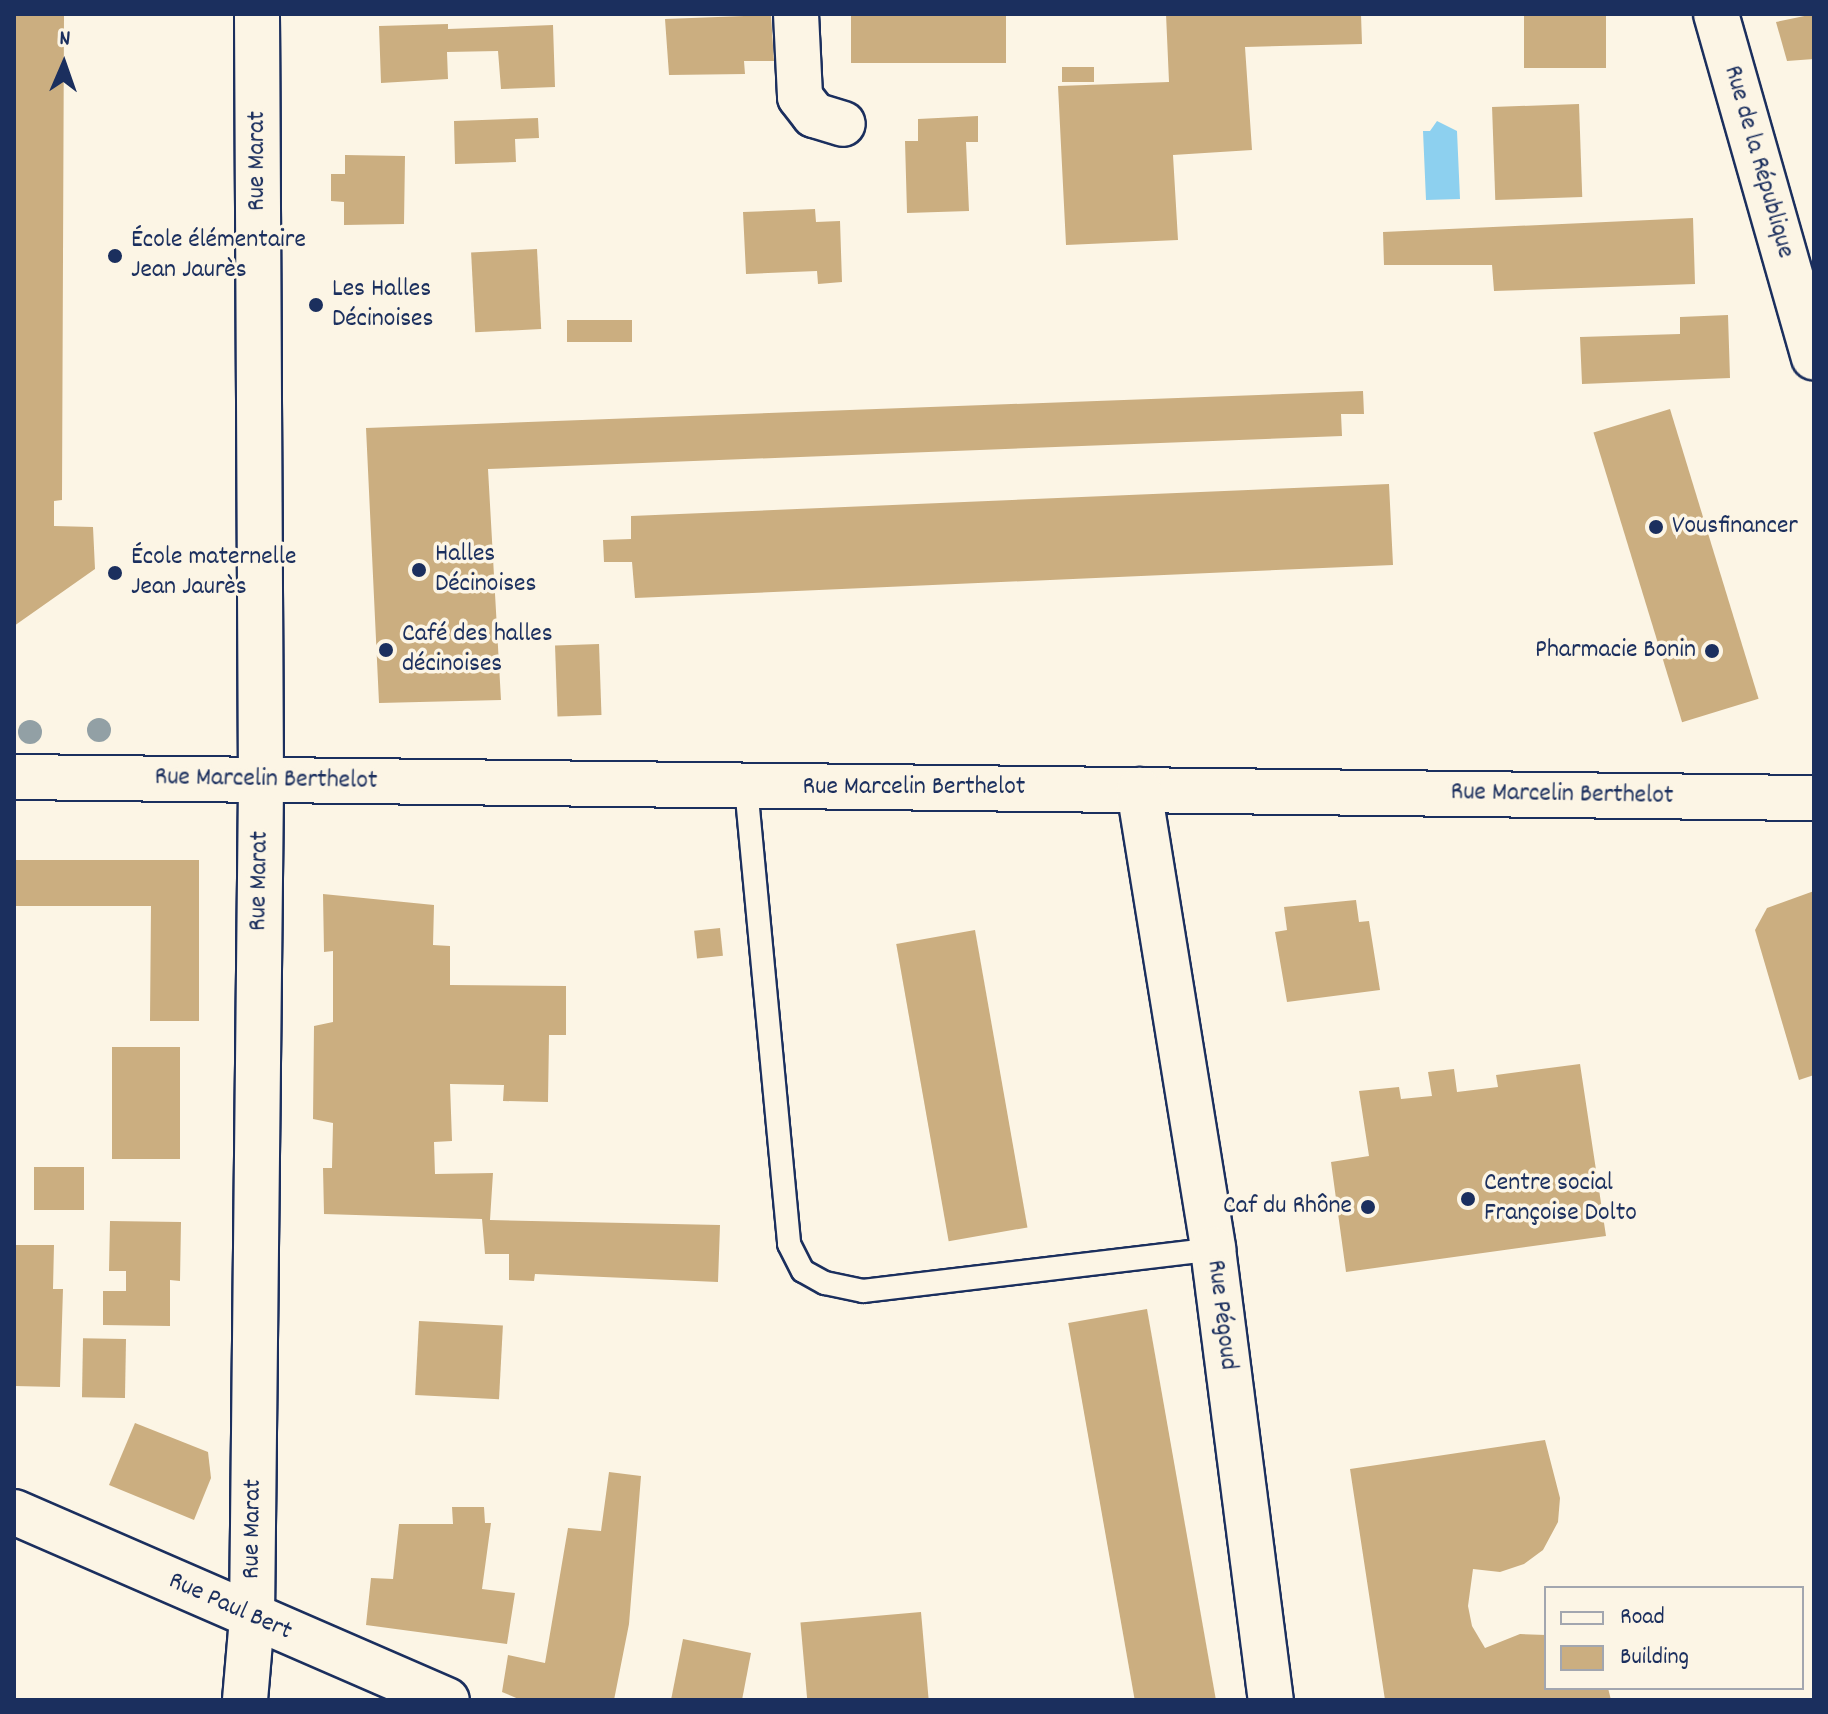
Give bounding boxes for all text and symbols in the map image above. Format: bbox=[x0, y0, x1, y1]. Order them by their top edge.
north arrow bbox=[24, 24, 104, 104]
text: N bbox=[59, 24, 71, 55]
street label: Rue de la République bbox=[1716, 62, 1800, 262]
street label: Rue Marat bbox=[242, 111, 274, 211]
place label: École élémentaire Jean Jaurès bbox=[131, 225, 306, 286]
marker: École élémentaire Jean Jaurès bbox=[106, 247, 124, 265]
place label: Les Halles Décinoises bbox=[332, 274, 434, 336]
marker: Les Halles Décinoises bbox=[307, 296, 325, 314]
place label: Vousfinancer bbox=[1672, 511, 1798, 543]
marker: Vousfinancer bbox=[1647, 518, 1665, 536]
place label: Halles Décinoises bbox=[435, 539, 537, 600]
place label: École maternelle Jean Jaurès bbox=[131, 542, 296, 604]
marker: Halles Décinoises bbox=[410, 561, 428, 579]
marker: École maternelle Jean Jaurès bbox=[106, 564, 124, 582]
place label: Café des halles décinoises bbox=[402, 619, 553, 680]
place label: Pharmacie Bonin bbox=[1535, 635, 1696, 667]
marker: Café des halles décinoises bbox=[377, 641, 395, 659]
marker: Pharmacie Bonin bbox=[1703, 642, 1721, 660]
street label: Rue Marcelin Berthelot bbox=[154, 762, 378, 798]
street label: Rue Marcelin Berthelot bbox=[803, 772, 1025, 804]
street label: Rue Marcelin Berthelot bbox=[1450, 777, 1674, 813]
street label: Rue Marat bbox=[244, 831, 276, 931]
place label: Centre social Françoise Dolto bbox=[1484, 1168, 1637, 1230]
marker: Centre social Françoise Dolto bbox=[1459, 1190, 1477, 1208]
place label: Caf du Rhône bbox=[1223, 1191, 1352, 1223]
marker: Caf du Rhône bbox=[1359, 1198, 1377, 1216]
street label: Rue Pégoud bbox=[1199, 1258, 1243, 1372]
street label: Rue Marat bbox=[237, 1479, 269, 1579]
street label: Rue Paul Bert bbox=[164, 1566, 296, 1648]
legend bbox=[1544, 1586, 1804, 1690]
text: Road bbox=[1620, 1601, 1665, 1635]
text: Building bbox=[1620, 1641, 1689, 1675]

